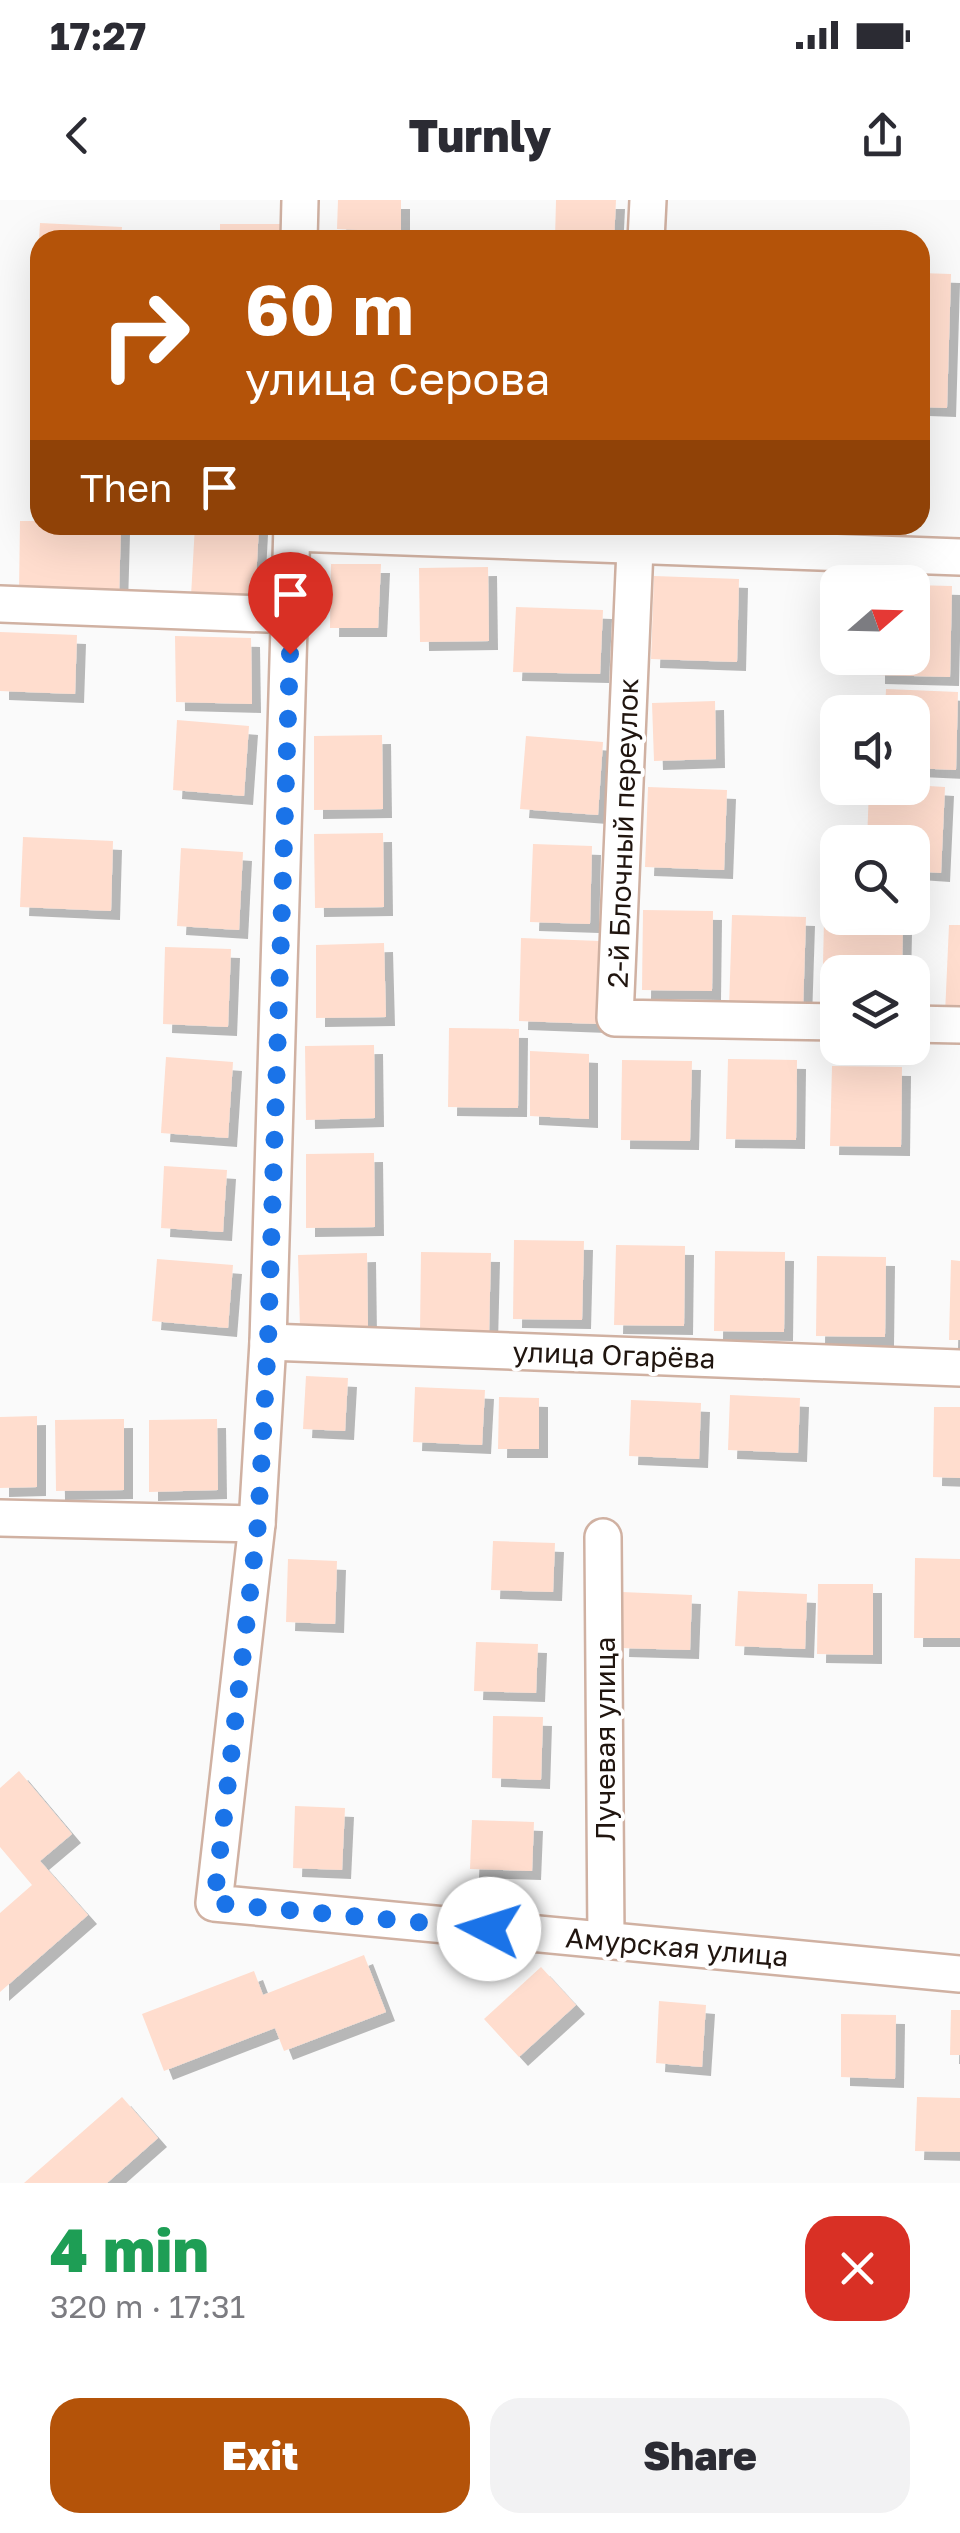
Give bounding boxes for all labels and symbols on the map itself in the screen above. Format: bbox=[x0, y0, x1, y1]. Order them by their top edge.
pin bbox=[248, 552, 333, 655]
north arrow bbox=[820, 565, 930, 675]
street label: 2-й Блочный переулок bbox=[601, 678, 644, 988]
street label: улица Огарёва bbox=[512, 1334, 716, 1375]
street label: Лучевая улица bbox=[588, 1637, 621, 1841]
position arrow bbox=[437, 1877, 541, 1981]
street label: Амурская улица bbox=[564, 1920, 790, 1973]

